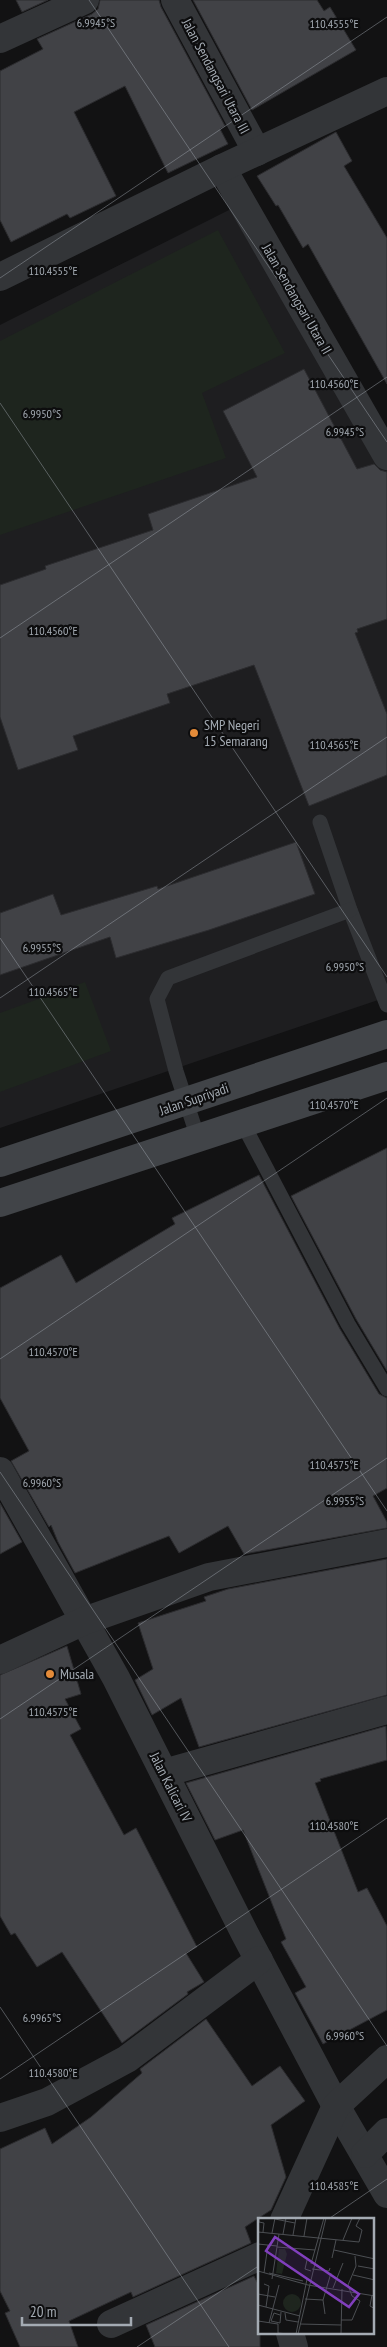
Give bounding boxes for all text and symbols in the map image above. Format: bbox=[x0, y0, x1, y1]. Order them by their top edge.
street label: Jalan Sendangsari Utara III bbox=[178, 14, 254, 137]
text: 6.9945°S bbox=[77, 15, 115, 30]
text: 110.4555°E bbox=[309, 16, 359, 31]
street label: Jalan Sendangsari Utara II bbox=[258, 240, 336, 357]
text: 110.4555°E bbox=[28, 263, 78, 278]
text: 110.4560°E bbox=[309, 376, 359, 391]
text: 6.9950°S bbox=[23, 406, 61, 421]
text: 6.9945°S bbox=[326, 424, 364, 439]
text: 110.4560°E bbox=[28, 623, 78, 638]
place label: SMP Negeri 15 Semarang bbox=[204, 716, 268, 750]
marker: SMP Negeri 15 Semarang bbox=[188, 727, 200, 739]
text: 110.4565°E bbox=[309, 737, 359, 752]
text: 6.9955°S bbox=[23, 940, 61, 955]
text: 6.9950°S bbox=[326, 959, 364, 974]
text: 110.4565°E bbox=[28, 984, 78, 999]
street label: Jalan Supriyadi bbox=[156, 1079, 231, 1120]
text: 110.4570°E bbox=[309, 1097, 359, 1112]
text: 110.4570°E bbox=[28, 1344, 78, 1359]
text: 110.4575°E bbox=[309, 1457, 359, 1472]
text: 6.9960°S bbox=[23, 1475, 61, 1490]
text: 6.9955°S bbox=[326, 1493, 364, 1508]
place label: Musala bbox=[60, 1665, 94, 1683]
marker: Musala bbox=[44, 1668, 56, 1680]
text: 110.4575°E bbox=[28, 1704, 78, 1719]
street label: Jalan Kalicari IV bbox=[145, 1748, 196, 1825]
text: 110.4580°E bbox=[309, 1818, 359, 1833]
text: 6.9965°S bbox=[23, 2010, 61, 2025]
text: 6.9960°S bbox=[326, 2028, 364, 2043]
text: 110.4580°E bbox=[28, 2065, 78, 2080]
text: 110.4585°E bbox=[309, 2178, 359, 2193]
inset map bbox=[258, 2218, 374, 2334]
scale bar bbox=[22, 2294, 131, 2326]
text: 20 m bbox=[30, 2302, 56, 2321]

